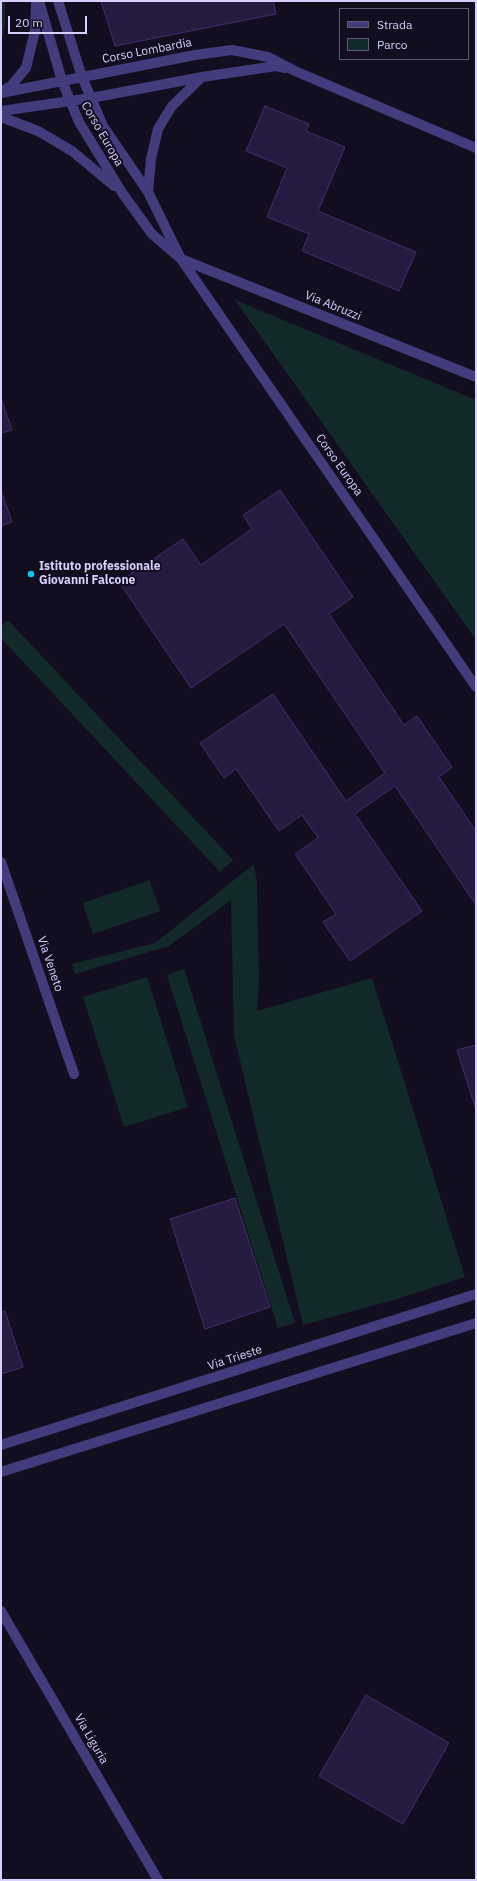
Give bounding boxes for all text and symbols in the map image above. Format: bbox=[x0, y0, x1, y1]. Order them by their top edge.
scale bar bbox=[10, 8, 89, 34]
legend bbox=[339, 8, 469, 60]
text: 20 m bbox=[15, 15, 43, 30]
text: Strada bbox=[377, 17, 412, 32]
street label: Corso Lombardia bbox=[101, 35, 193, 67]
text: Parco bbox=[377, 37, 408, 52]
street label: Corso Europa bbox=[78, 99, 126, 169]
street label: Via Abruzzi bbox=[303, 288, 363, 324]
street label: Corso Europa bbox=[312, 431, 366, 499]
place label: Istituto professionale Giovanni Falcone bbox=[39, 560, 160, 588]
marker: Istituto professionale Giovanni Falcone bbox=[26, 569, 36, 579]
street label: Via Veneto bbox=[34, 935, 66, 993]
street label: Via Trieste bbox=[206, 1342, 264, 1374]
street label: Via Liguria bbox=[71, 1711, 111, 1767]

